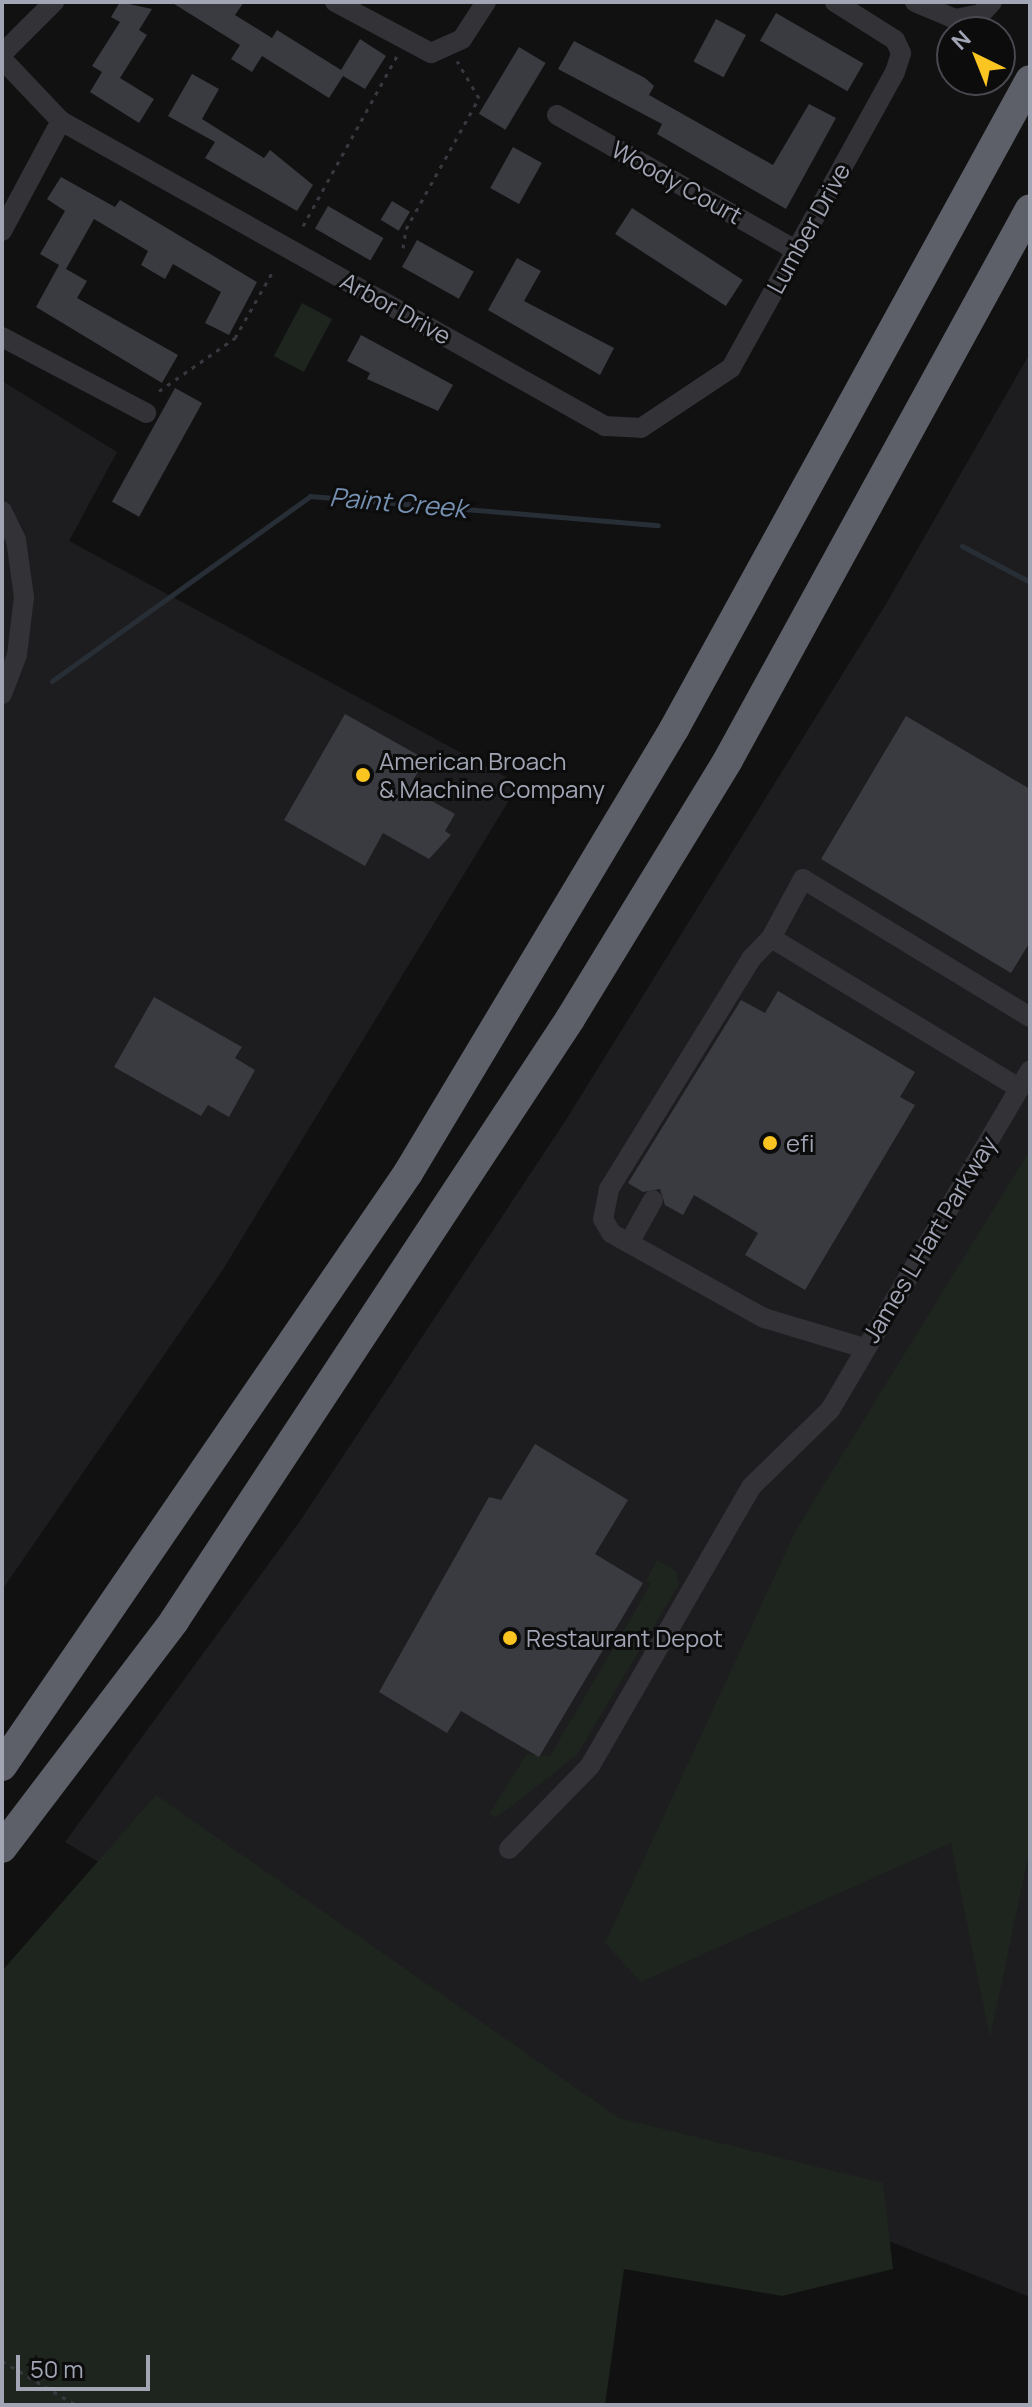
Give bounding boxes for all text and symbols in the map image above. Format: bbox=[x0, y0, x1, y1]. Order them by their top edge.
north arrow bbox=[936, 16, 1016, 96]
text: N bbox=[945, 24, 977, 56]
street label: Woody Court bbox=[607, 134, 747, 230]
street label: Lumber Drive bbox=[760, 158, 856, 298]
street label: Arbor Drive bbox=[336, 266, 456, 350]
water label: Paint Creek bbox=[328, 481, 468, 525]
place label: American Broach & Machine Company bbox=[379, 747, 605, 803]
marker: American Broach & Machine Company bbox=[354, 766, 372, 784]
place label: efi bbox=[786, 1129, 814, 1157]
street label: James L Hart Parkway bbox=[856, 1130, 1002, 1348]
marker: efi bbox=[761, 1134, 779, 1152]
place label: Restaurant Depot bbox=[526, 1624, 723, 1652]
marker: Restaurant Depot bbox=[501, 1629, 519, 1647]
scale bar bbox=[20, 2339, 154, 2389]
text: 50 m bbox=[30, 2352, 84, 2385]

